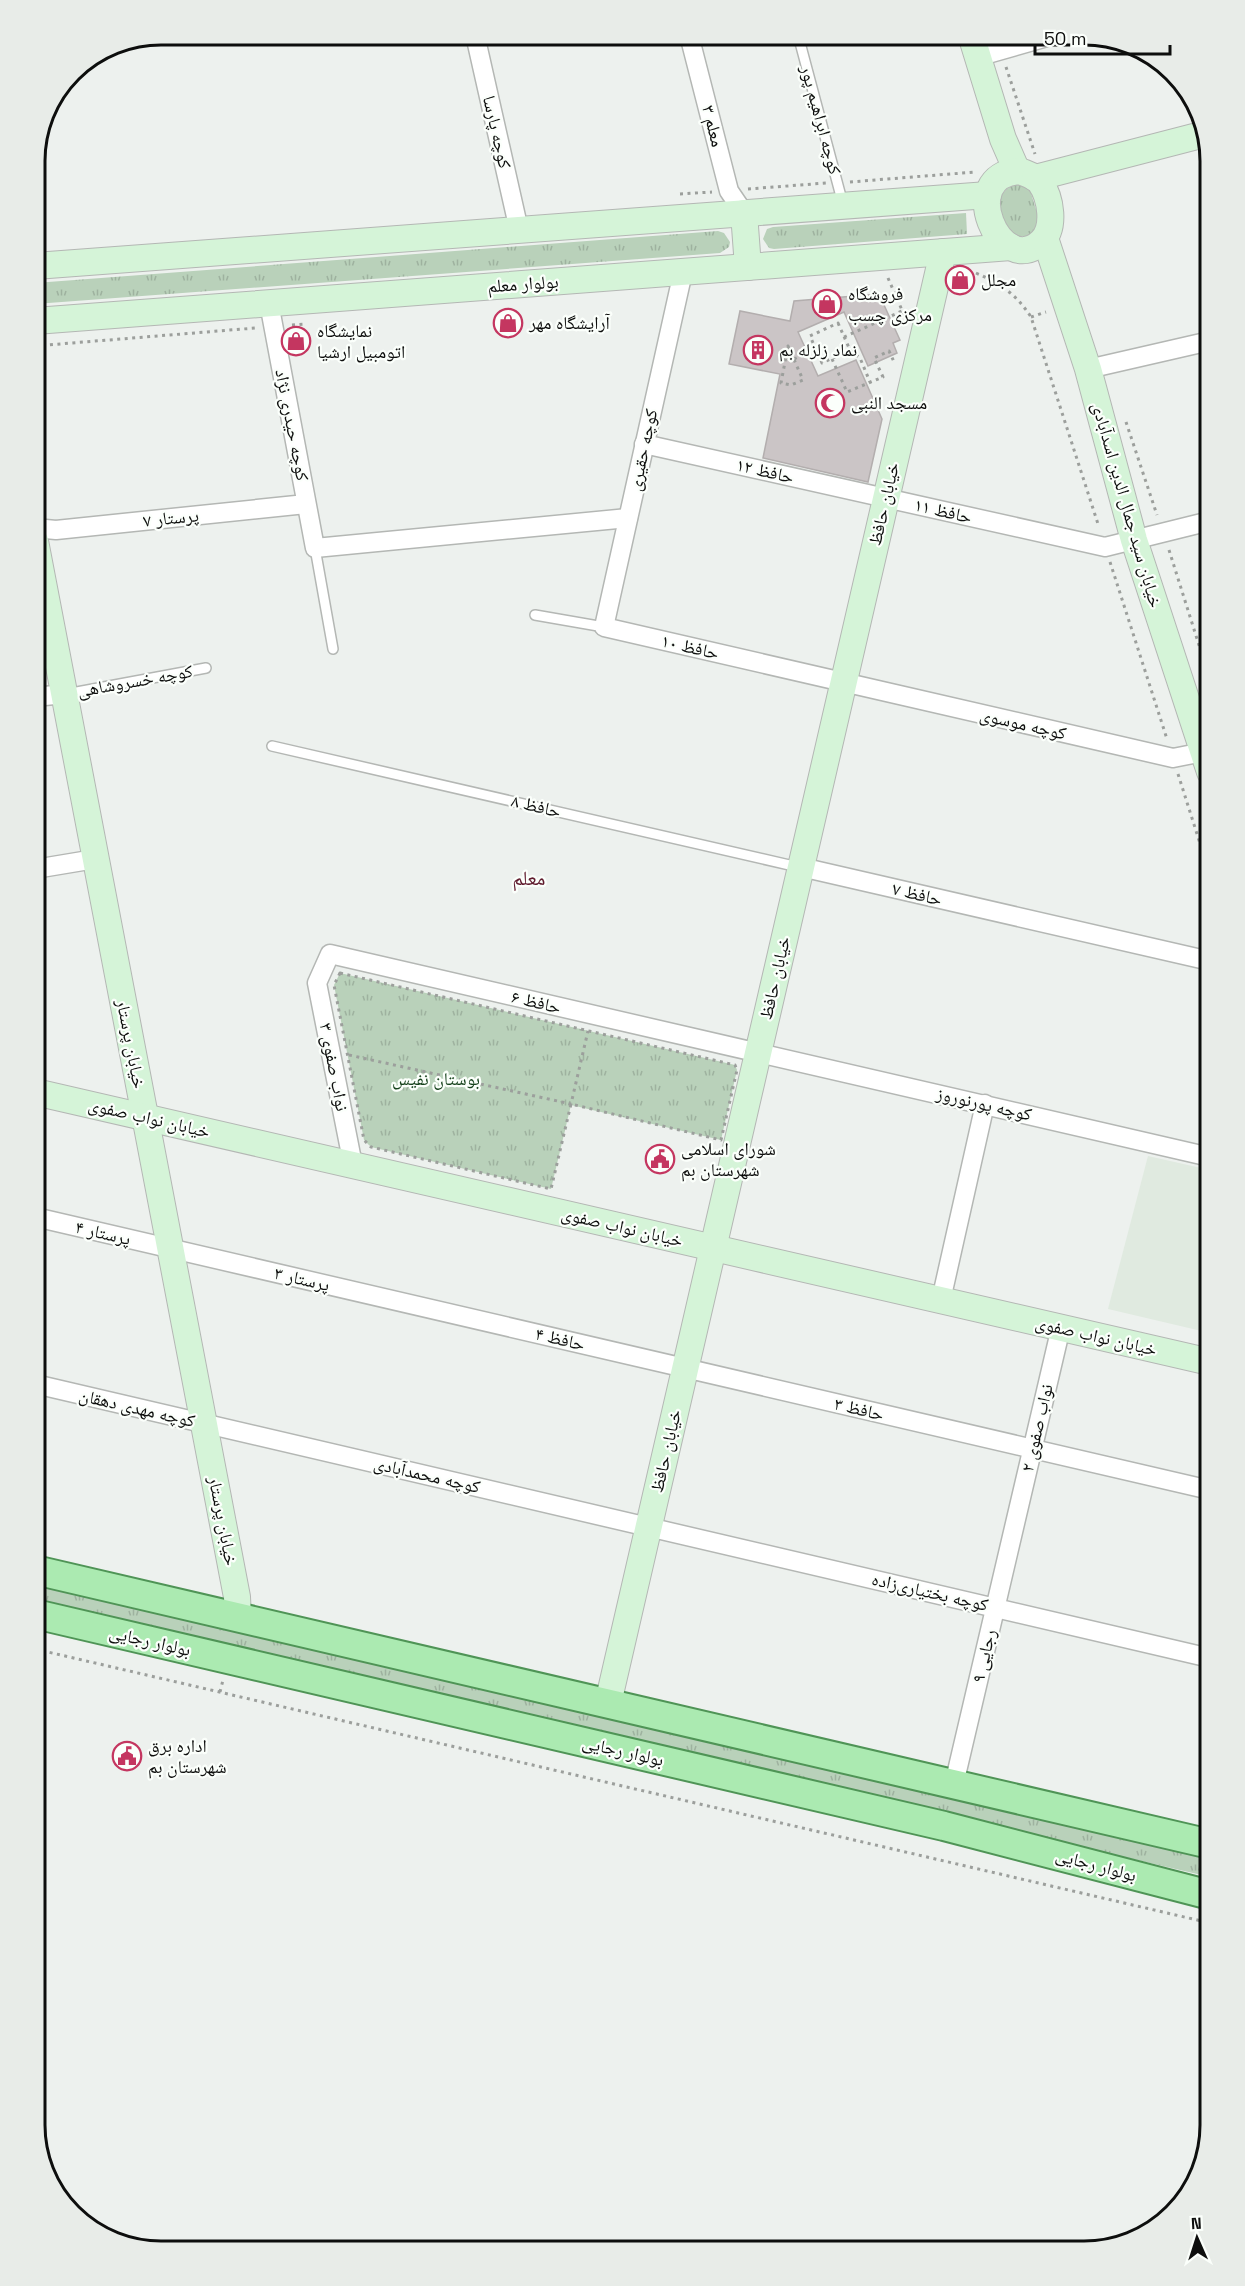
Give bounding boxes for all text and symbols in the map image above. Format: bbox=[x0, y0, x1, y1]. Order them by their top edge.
scale bar bbox=[1035, 18, 1170, 56]
text: 50 m bbox=[1044, 27, 1086, 50]
street label: کوچه ابراهیم پور bbox=[795, 62, 847, 178]
street label: کوچه پارسا bbox=[478, 93, 517, 171]
street label: معلم ۳ bbox=[696, 103, 730, 149]
shop icon: مجلل bbox=[944, 264, 976, 296]
place label: مجلل bbox=[981, 268, 1016, 291]
street label: بولوار معلم bbox=[487, 270, 559, 298]
place label: فروشگاه مرکزی چسب bbox=[848, 282, 932, 326]
shop icon: فروشگاه مرکزی چسب bbox=[811, 288, 843, 320]
shop icon: آرایشگاه مهر bbox=[492, 307, 524, 339]
place label: آرایشگاه مهر bbox=[528, 311, 610, 334]
place label: نمایشگاه اتومبیل ارشیا bbox=[317, 319, 405, 363]
shop icon: نمایشگاه اتومبیل ارشیا bbox=[280, 325, 312, 357]
building icon: نماد زلزله بم bbox=[742, 334, 774, 366]
place label: نماد زلزله بم bbox=[779, 338, 857, 362]
street label: کوچه حیدری نژاد bbox=[270, 367, 315, 483]
mosque icon: مسجد النبی bbox=[814, 387, 846, 419]
place label: مسجد النبی bbox=[851, 391, 927, 414]
street label: خیابان سید جمال الدین اسدآبادی bbox=[1087, 400, 1168, 610]
street label: کوچه حقیری bbox=[623, 406, 663, 493]
street label: حافظ ۱۲ bbox=[734, 453, 796, 488]
street label: خیابان حافظ bbox=[863, 460, 904, 548]
street label: حافظ ۱۱ bbox=[912, 493, 974, 528]
street label: پرستار ۷ bbox=[142, 503, 200, 532]
street label: حافظ ۱۰ bbox=[659, 629, 721, 664]
street label: کوچه خسروشاهی bbox=[75, 659, 195, 702]
street label: کوچه موسوی bbox=[978, 702, 1069, 745]
street label: حافظ ۸ bbox=[509, 789, 563, 822]
district label: معلم bbox=[513, 865, 545, 892]
street label: حافظ ۷ bbox=[890, 877, 944, 910]
street label: خیابان حافظ bbox=[754, 934, 795, 1022]
street label: حافظ ۶ bbox=[509, 985, 563, 1018]
street label: خیابان پرستار bbox=[111, 996, 151, 1091]
street label: نواب صفوی ۳ bbox=[315, 1021, 354, 1113]
park label: بوستان نفیس bbox=[392, 1067, 480, 1090]
street label: کوچه پورنوروز bbox=[933, 1081, 1035, 1126]
street label: خیابان نواب صفوی bbox=[86, 1092, 212, 1143]
place label: شورای اسلامی شهرستان بم bbox=[681, 1137, 776, 1182]
public building icon: شورای اسلامی شهرستان بم bbox=[644, 1143, 676, 1175]
street label: خیابان نواب صفوی bbox=[559, 1201, 685, 1252]
street label: پرستار ۴ bbox=[73, 1215, 133, 1250]
street label: پرستار ۳ bbox=[272, 1261, 332, 1296]
street label: خیابان نواب صفوی bbox=[1033, 1310, 1159, 1361]
street label: حافظ ۴ bbox=[533, 1322, 587, 1355]
street label: نواب صفوی ۲ bbox=[1015, 1382, 1058, 1474]
street label: کوچه مهدی دهقان bbox=[77, 1383, 198, 1432]
street label: حافظ ۳ bbox=[832, 1392, 886, 1425]
street label: خیابان حافظ bbox=[645, 1407, 686, 1495]
street label: کوچه محمدآبادی bbox=[372, 1451, 483, 1498]
street label: خیابان پرستار bbox=[203, 1473, 243, 1568]
street label: کوچه بختیاری‌زاده bbox=[870, 1567, 991, 1616]
street label: بولوار رجایی bbox=[107, 1620, 193, 1661]
street label: رجایی ۹ bbox=[966, 1627, 1001, 1685]
street label: بولوار رجایی bbox=[580, 1730, 666, 1771]
place label: اداره برق شهرستان بم bbox=[148, 1734, 226, 1779]
public building icon: اداره برق شهرستان بم bbox=[111, 1740, 143, 1772]
street label: بولوار رجایی bbox=[1053, 1843, 1139, 1886]
north arrow bbox=[1167, 2208, 1227, 2268]
text: N bbox=[1190, 2213, 1202, 2234]

